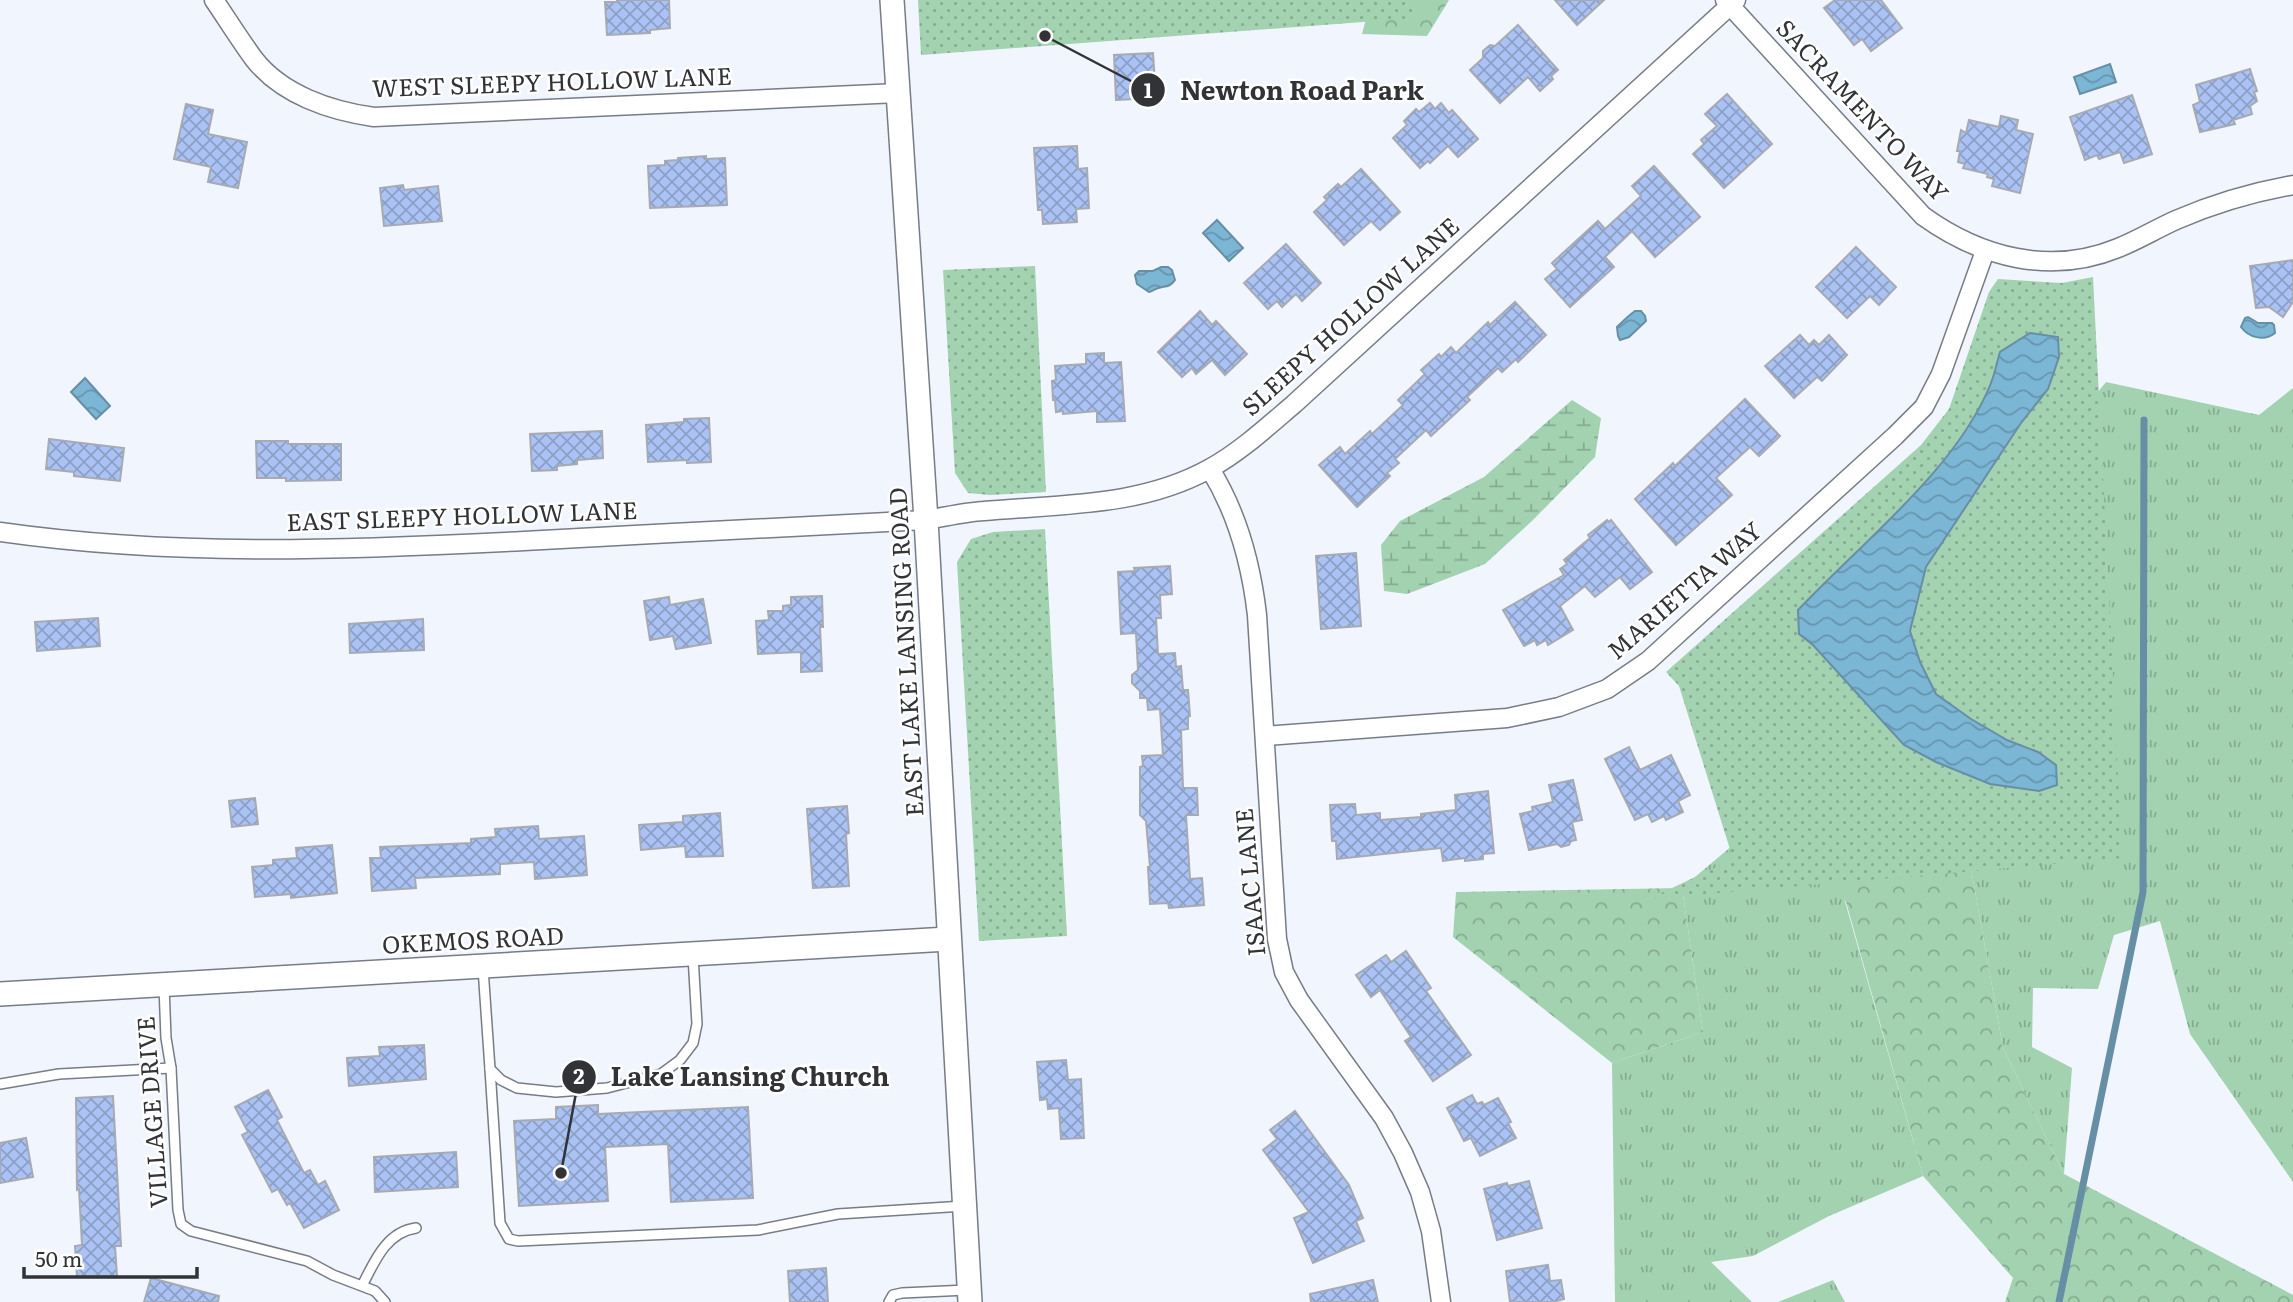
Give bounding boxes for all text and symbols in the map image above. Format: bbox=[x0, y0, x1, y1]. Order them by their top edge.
street label: SACRAMENTO WAY bbox=[1770, 10, 1958, 208]
street label: WEST SLEEPY HOLLOW LANE bbox=[371, 57, 732, 104]
callout: Newton Road Park bbox=[1131, 67, 1438, 114]
text: Newton Road Park bbox=[1180, 69, 1425, 108]
text: 1 bbox=[1144, 73, 1153, 104]
street label: SLEEPY HOLLOW LANE bbox=[1233, 208, 1466, 423]
street label: EAST LAKE LANSING ROAD bbox=[878, 487, 931, 818]
street label: EAST SLEEPY HOLLOW LANE bbox=[286, 491, 638, 538]
street label: MARIETTA WAY bbox=[1598, 512, 1768, 666]
street label: ISAAC LANE bbox=[1225, 807, 1272, 958]
street label: OKEMOS ROAD bbox=[381, 916, 565, 961]
street label: VILLAGE DRIVE bbox=[126, 1015, 175, 1209]
callout: Lake Lansing Church bbox=[561, 1053, 903, 1100]
text: Lake Lansing Church bbox=[611, 1055, 890, 1094]
text: 2 bbox=[573, 1059, 585, 1090]
scale bar bbox=[24, 1236, 198, 1280]
text: 50 m bbox=[35, 1242, 82, 1273]

